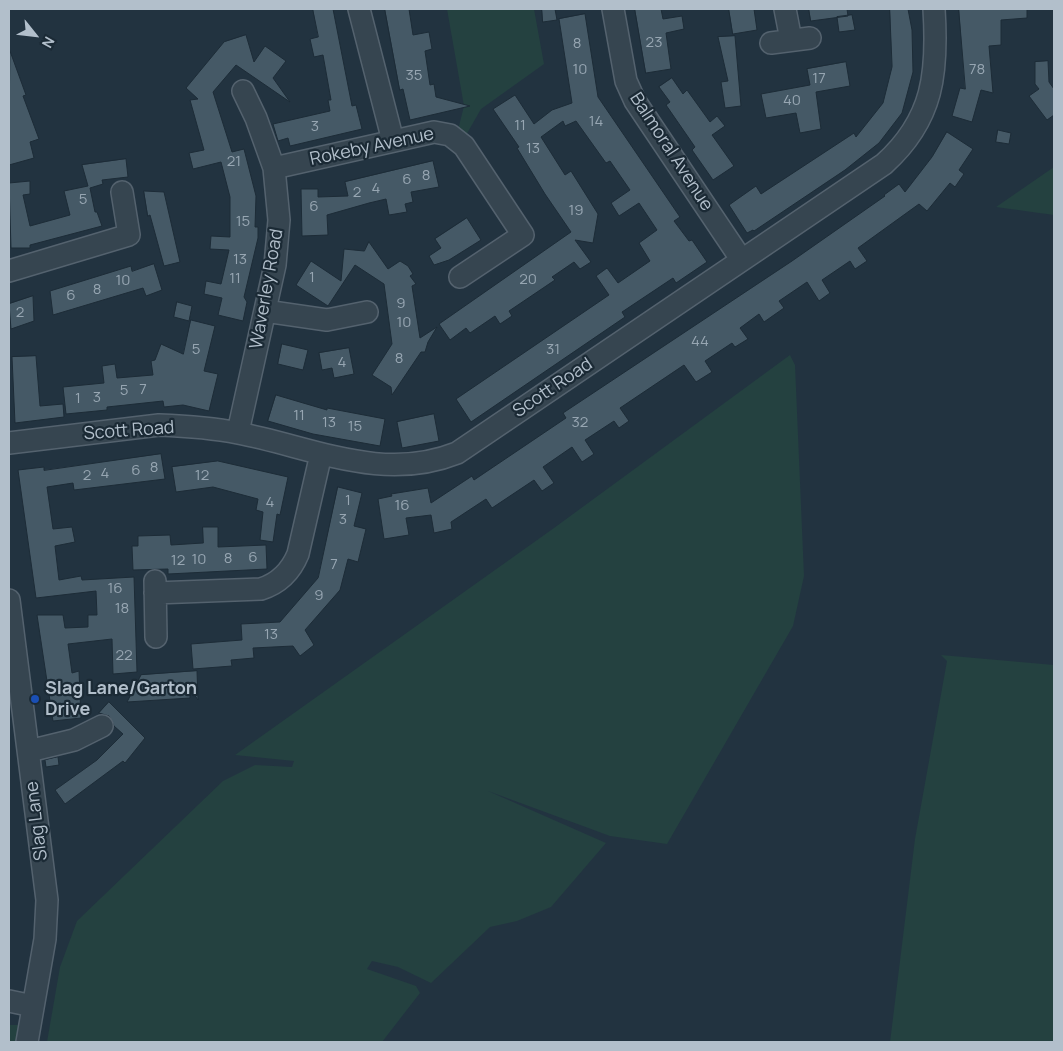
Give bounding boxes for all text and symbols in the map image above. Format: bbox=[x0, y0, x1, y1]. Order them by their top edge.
north arrow bbox=[10, 10, 60, 60]
text: N bbox=[38, 34, 59, 52]
house number: 23 bbox=[646, 34, 662, 52]
house number: 8 bbox=[573, 35, 581, 53]
house number: 10 bbox=[573, 61, 587, 79]
house number: 78 bbox=[969, 61, 985, 79]
house number: 35 bbox=[406, 67, 422, 85]
house number: 17 bbox=[812, 70, 826, 88]
street label: Balmoral Avenue bbox=[625, 89, 717, 215]
house number: 40 bbox=[783, 92, 801, 110]
house number: 14 bbox=[589, 113, 603, 131]
house number: 11 bbox=[514, 117, 526, 135]
house number: 3 bbox=[311, 118, 319, 136]
street label: Rokeby Avenue bbox=[308, 123, 436, 171]
house number: 13 bbox=[526, 140, 540, 158]
house number: 21 bbox=[227, 153, 241, 171]
house number: 8 bbox=[422, 167, 430, 185]
house number: 6 bbox=[402, 171, 412, 189]
house number: 4 bbox=[372, 180, 380, 198]
house number: 2 bbox=[353, 184, 361, 202]
house number: 5 bbox=[79, 191, 87, 209]
house number: 6 bbox=[309, 198, 319, 216]
house number: 19 bbox=[568, 202, 584, 220]
house number: 15 bbox=[236, 213, 250, 231]
street label: Waverley Road bbox=[246, 227, 288, 351]
house number: 13 bbox=[233, 251, 247, 269]
house number: 1 bbox=[309, 269, 315, 287]
house number: 11 bbox=[229, 270, 241, 288]
house number: 20 bbox=[519, 271, 537, 289]
house number: 10 bbox=[116, 272, 130, 290]
house number: 8 bbox=[93, 281, 101, 299]
house number: 6 bbox=[66, 287, 76, 305]
house number: 9 bbox=[396, 295, 406, 313]
house number: 2 bbox=[16, 304, 24, 322]
house number: 10 bbox=[397, 314, 411, 332]
house number: 44 bbox=[691, 333, 709, 351]
house number: 5 bbox=[192, 341, 200, 359]
house number: 31 bbox=[546, 341, 560, 359]
house number: 8 bbox=[395, 350, 403, 368]
house number: 4 bbox=[338, 354, 346, 372]
street label: Scott Road bbox=[509, 354, 597, 422]
house number: 7 bbox=[139, 381, 147, 399]
house number: 5 bbox=[120, 382, 128, 400]
house number: 3 bbox=[93, 389, 101, 407]
house number: 1 bbox=[75, 390, 81, 408]
house number: 11 bbox=[293, 407, 305, 425]
house number: 13 bbox=[322, 414, 336, 432]
house number: 32 bbox=[572, 414, 588, 432]
street label: Scott Road bbox=[83, 417, 175, 445]
house number: 15 bbox=[348, 418, 362, 436]
house number: 8 bbox=[150, 459, 158, 477]
house number: 6 bbox=[131, 462, 141, 480]
house number: 4 bbox=[101, 465, 109, 483]
house number: 2 bbox=[83, 467, 91, 485]
house number: 12 bbox=[195, 467, 209, 485]
house number: 1 bbox=[345, 492, 351, 510]
house number: 4 bbox=[266, 494, 274, 512]
house number: 16 bbox=[394, 497, 410, 515]
house number: 3 bbox=[339, 511, 347, 529]
house number: 6 bbox=[248, 549, 258, 567]
house number: 8 bbox=[224, 550, 232, 568]
house number: 10 bbox=[192, 551, 206, 569]
house number: 12 bbox=[171, 552, 185, 570]
house number: 7 bbox=[330, 556, 338, 574]
house number: 16 bbox=[107, 580, 123, 598]
house number: 9 bbox=[314, 587, 324, 605]
house number: 18 bbox=[115, 600, 129, 618]
house number: 13 bbox=[264, 626, 278, 644]
house number: 22 bbox=[115, 647, 133, 665]
place label: Slag Lane/Garton Drive bbox=[45, 678, 197, 721]
marker: Slag Lane/Garton Drive bbox=[29, 693, 41, 705]
street label: Slag Lane bbox=[21, 780, 53, 862]

